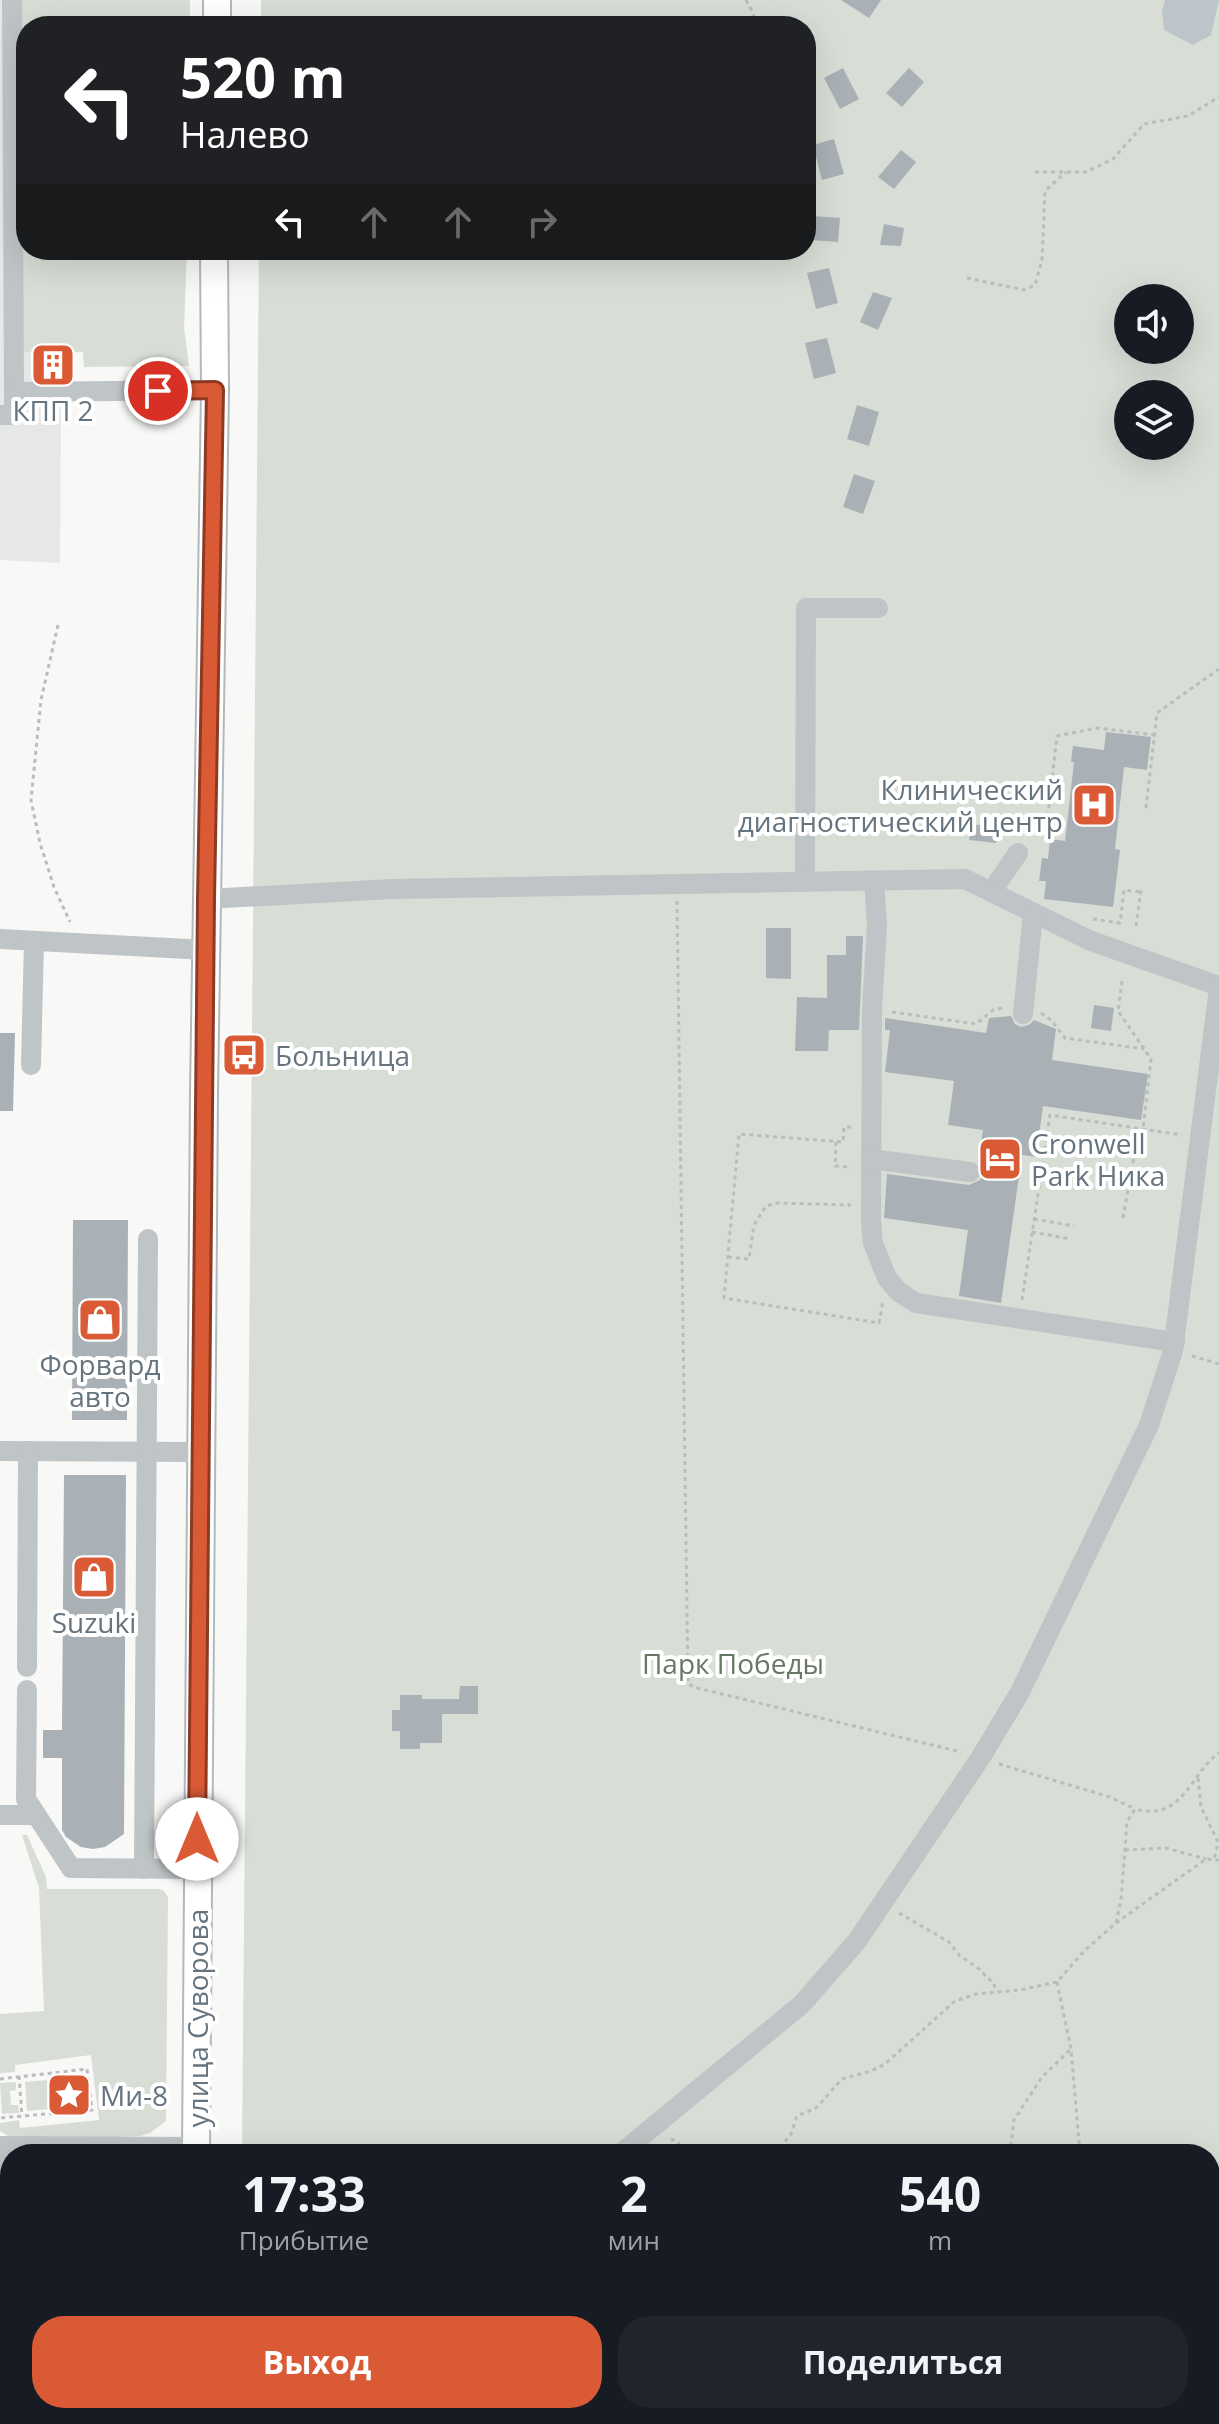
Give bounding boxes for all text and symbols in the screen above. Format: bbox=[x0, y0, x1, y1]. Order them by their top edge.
text: 520 m bbox=[180, 38, 346, 114]
icon: left bbox=[48, 48, 152, 152]
text: Налево bbox=[180, 110, 310, 159]
icon: left bbox=[268, 200, 312, 244]
icon: ahead bbox=[352, 200, 396, 244]
icon: ahead bbox=[436, 200, 480, 244]
icon: right bbox=[520, 200, 564, 244]
map controls bbox=[1114, 284, 1194, 460]
button: sound bbox=[1114, 284, 1194, 364]
building icon: КПП 2 bbox=[29, 341, 77, 389]
pin bbox=[124, 357, 192, 425]
icon: arrive bbox=[136, 369, 180, 413]
button: layers bbox=[1114, 380, 1194, 460]
place label: КПП 2 bbox=[12, 391, 94, 429]
place label: Клинический диагностический центр bbox=[738, 770, 1063, 840]
hospital icon: Клинический диагностический центр bbox=[1070, 781, 1118, 829]
bus stop icon: Больница bbox=[220, 1031, 268, 1079]
place label: Больница bbox=[275, 1036, 410, 1074]
place label: Cronwell Park Ника bbox=[1031, 1124, 1165, 1194]
hotel icon: Cronwell Park Ника bbox=[976, 1135, 1024, 1183]
shop icon: Форвард авто bbox=[76, 1296, 124, 1344]
place label: Форвард авто bbox=[39, 1345, 161, 1415]
shop icon: Suzuki bbox=[70, 1553, 118, 1601]
place label: Suzuki bbox=[52, 1603, 136, 1641]
park label: Парк Победы bbox=[642, 1644, 824, 1682]
position arrow bbox=[155, 1797, 239, 1881]
street label: улица Суворова bbox=[178, 1909, 216, 2127]
place icon: Ми-8 bbox=[45, 2071, 93, 2119]
place label: Ми-8 bbox=[100, 2076, 168, 2114]
text: 17:33 bbox=[242, 2161, 366, 2226]
text: 2 bbox=[620, 2161, 648, 2226]
text: 540 bbox=[899, 2161, 981, 2226]
text: Прибытие bbox=[239, 2222, 369, 2258]
text: мин bbox=[608, 2222, 660, 2258]
text: m bbox=[928, 2222, 952, 2258]
button: Выход bbox=[32, 2316, 602, 2408]
button: Поделиться bbox=[618, 2316, 1188, 2408]

